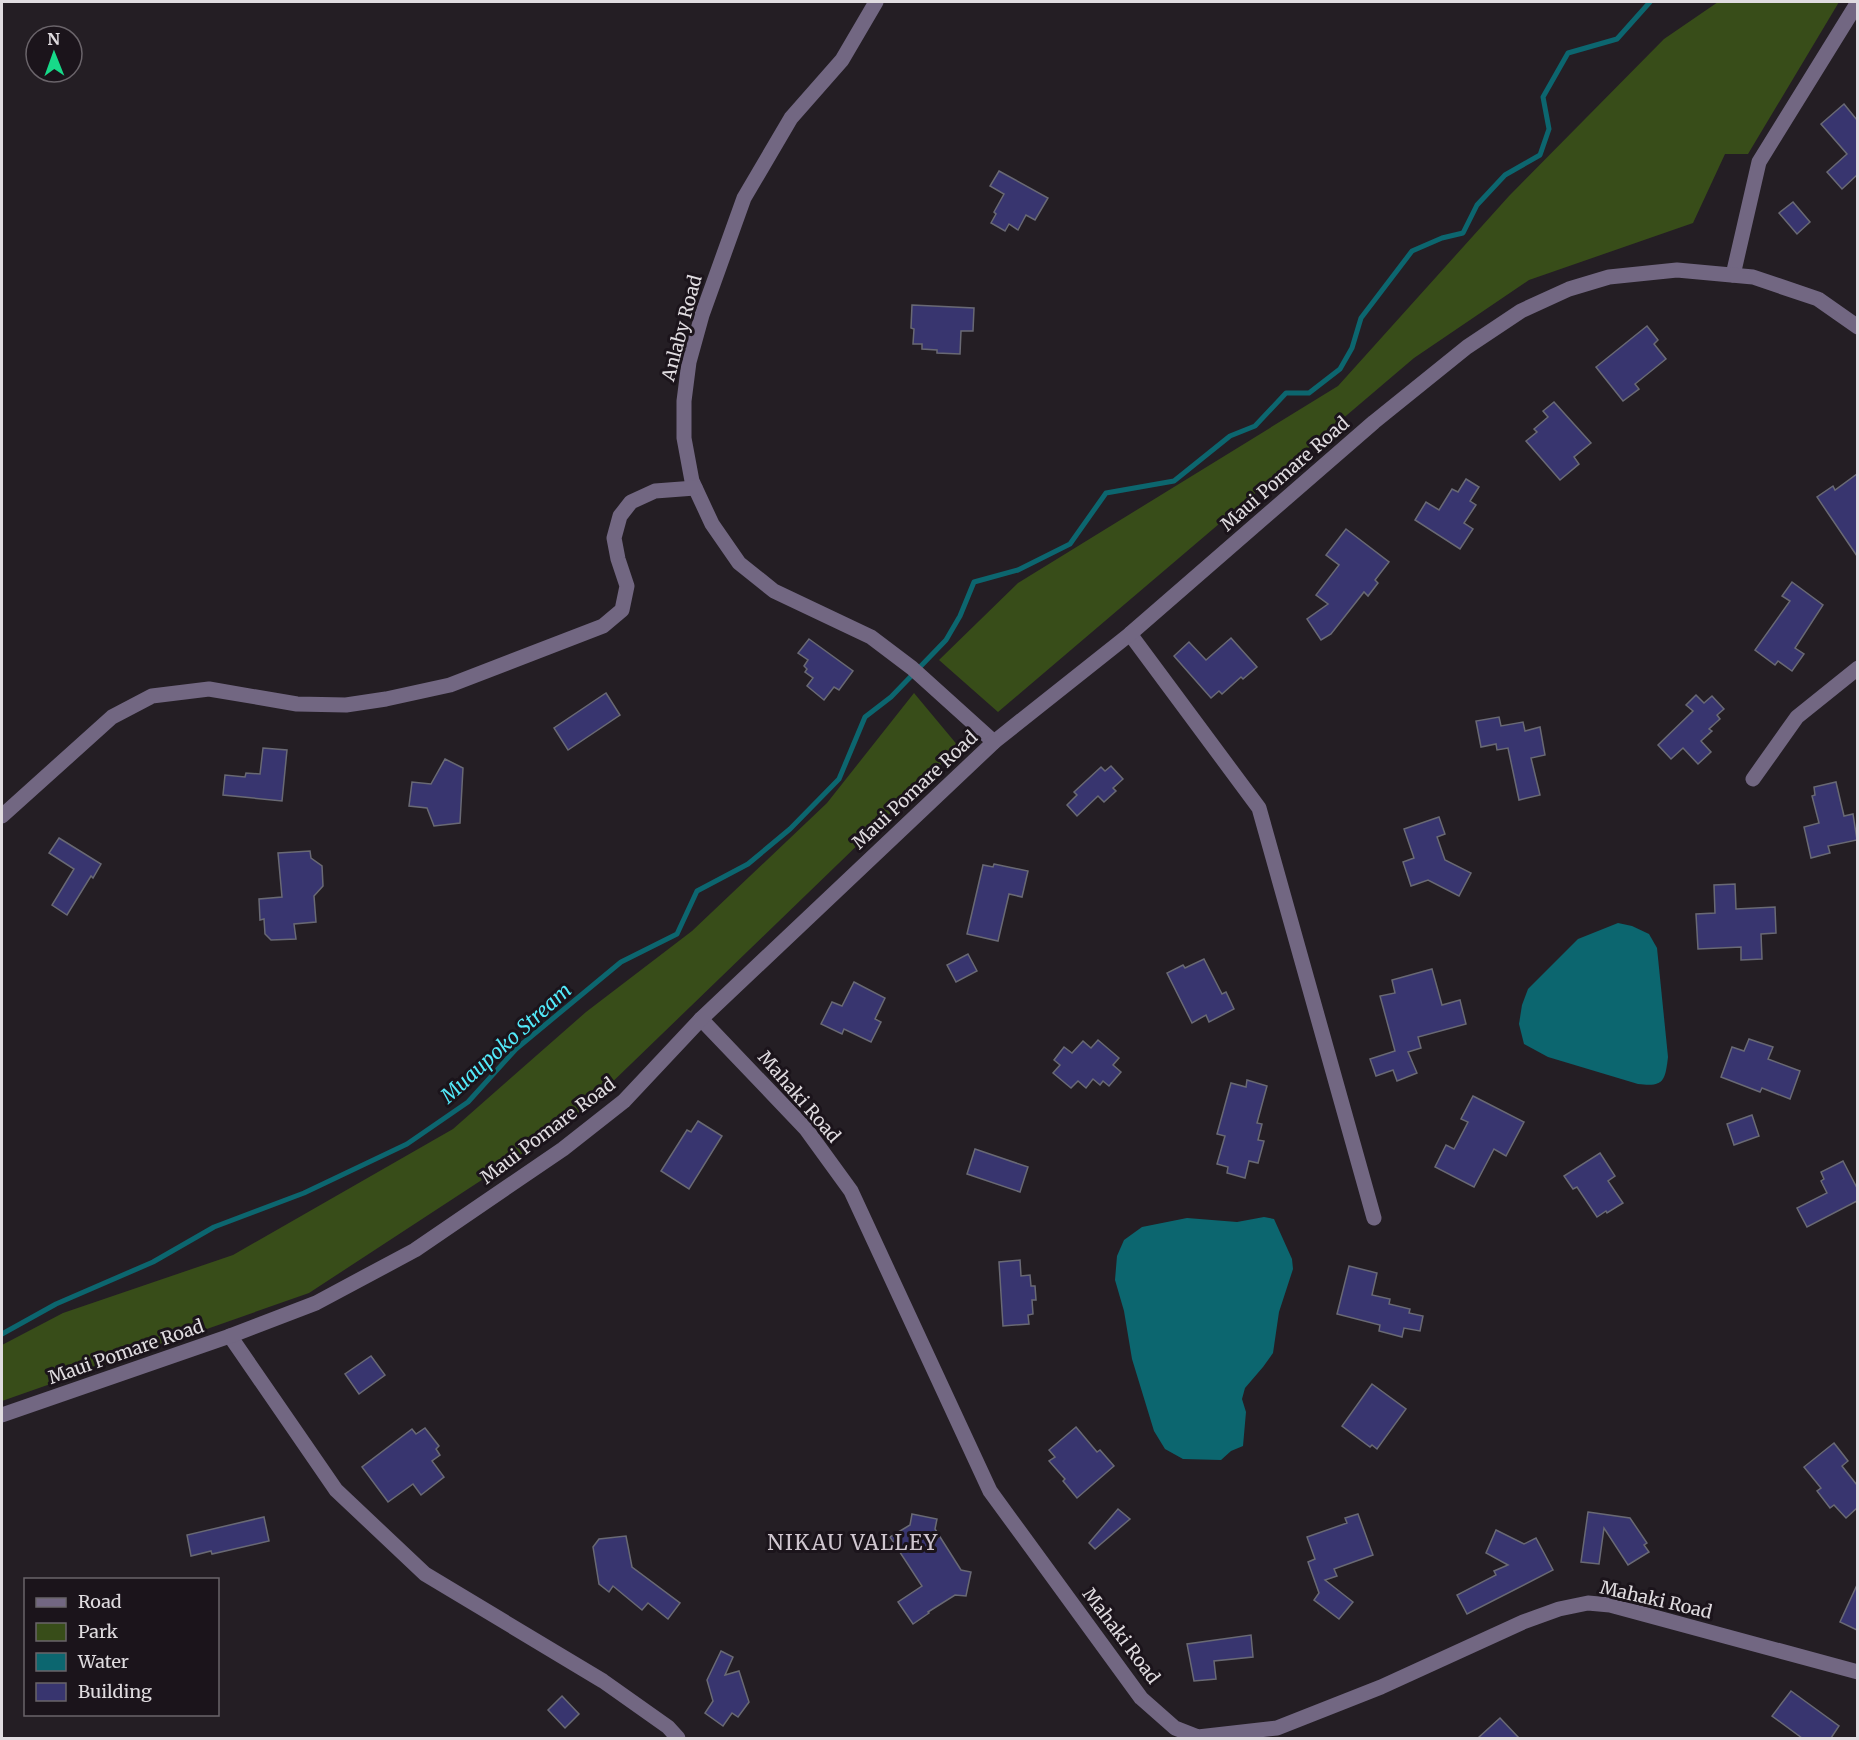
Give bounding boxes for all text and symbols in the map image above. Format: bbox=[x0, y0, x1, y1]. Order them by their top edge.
north arrow bbox=[24, 24, 84, 84]
text: N bbox=[47, 29, 61, 49]
street label: Anlaby Road bbox=[656, 272, 707, 384]
street label: Maui Pomare Road bbox=[1216, 411, 1354, 536]
street label: Maui Pomare Road bbox=[847, 726, 982, 854]
water label: Muaupoko Stream bbox=[434, 977, 576, 1109]
street label: Mahaki Road bbox=[753, 1046, 846, 1147]
street label: Maui Pomare Road bbox=[476, 1072, 620, 1189]
street label: Maui Pomare Road bbox=[45, 1314, 207, 1389]
district label: NIKAU VALLEY bbox=[767, 1529, 939, 1556]
street label: Mahaki Road bbox=[1598, 1575, 1715, 1624]
legend bbox=[24, 1578, 219, 1716]
street label: Mahaki Road bbox=[1078, 1583, 1165, 1688]
text: Road bbox=[78, 1590, 122, 1613]
text: Park bbox=[78, 1620, 119, 1643]
text: Water bbox=[77, 1650, 129, 1673]
text: Building bbox=[78, 1680, 152, 1703]

